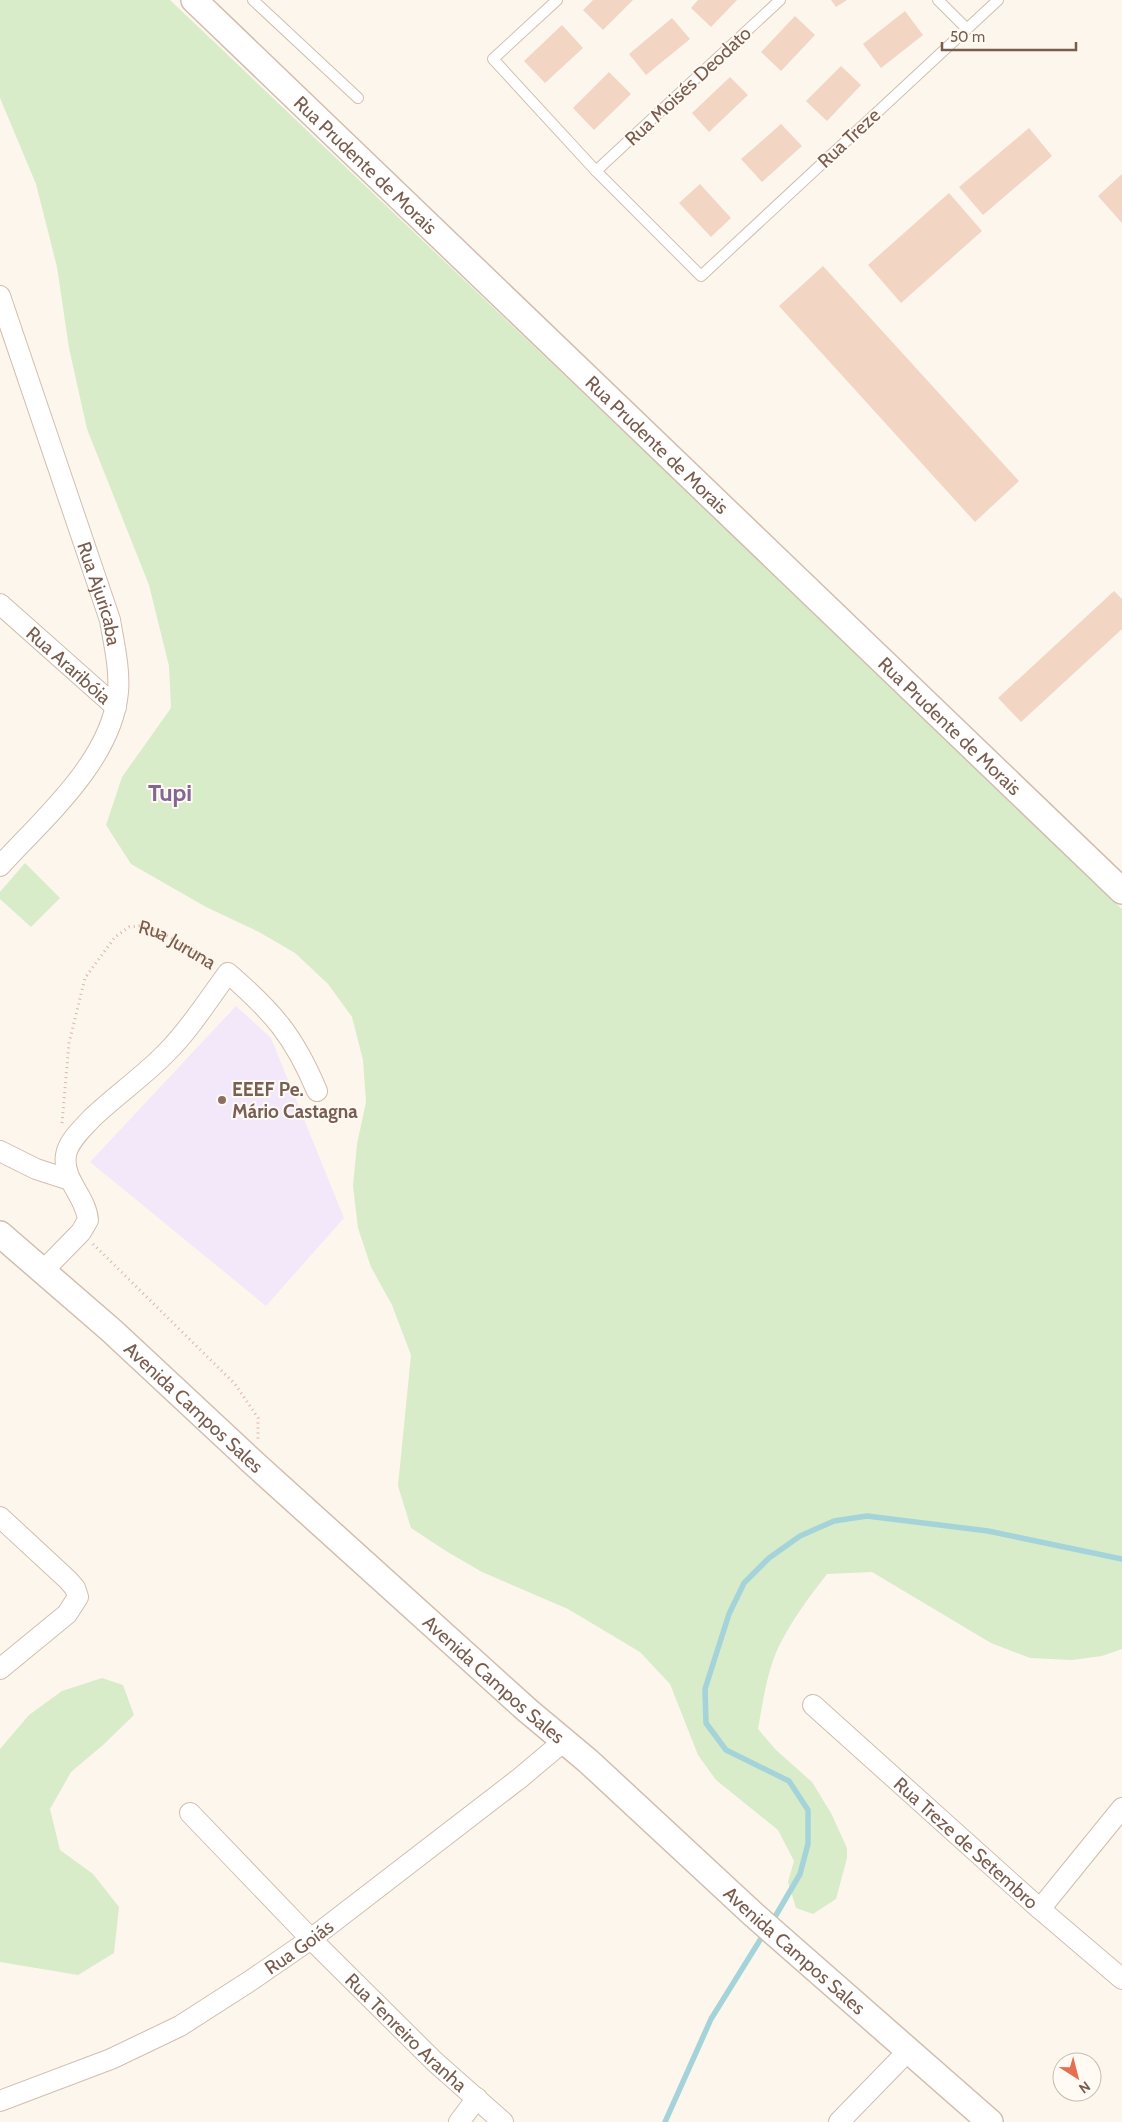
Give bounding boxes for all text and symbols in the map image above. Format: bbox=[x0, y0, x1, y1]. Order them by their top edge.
scale bar bbox=[942, 20, 1076, 52]
street label: Rua Moisés Deodato bbox=[620, 22, 756, 150]
text: 50 m bbox=[950, 28, 985, 46]
street label: Rua Prudente de Morais bbox=[289, 91, 442, 239]
street label: Rua Treze bbox=[813, 103, 885, 173]
street label: Rua Prudente de Morais bbox=[581, 371, 734, 519]
street label: Rua Ajuricaba bbox=[73, 539, 126, 647]
street label: Rua Araribóia bbox=[22, 621, 116, 709]
street label: Rua Prudente de Morais bbox=[874, 652, 1026, 800]
district label: Tupi bbox=[148, 778, 192, 807]
street label: Rua Juruna bbox=[136, 915, 220, 974]
place label: EEEF Pe. Mário Castagna bbox=[232, 1078, 358, 1123]
marker: EEEF Pe. Mário Castagna bbox=[216, 1094, 228, 1106]
street label: Avenida Campos Sales bbox=[120, 1337, 268, 1478]
street label: Avenida Campos Sales bbox=[418, 1610, 569, 1748]
street label: Rua Treze de Setembro bbox=[889, 1772, 1043, 1913]
street label: Avenida Campos Sales bbox=[719, 1881, 870, 2019]
street label: Rua Goiás bbox=[260, 1915, 338, 1979]
street label: Rua Tenreiro Aranha bbox=[341, 1968, 472, 2096]
north arrow bbox=[1052, 2052, 1102, 2102]
text: N bbox=[1075, 2077, 1094, 2098]

